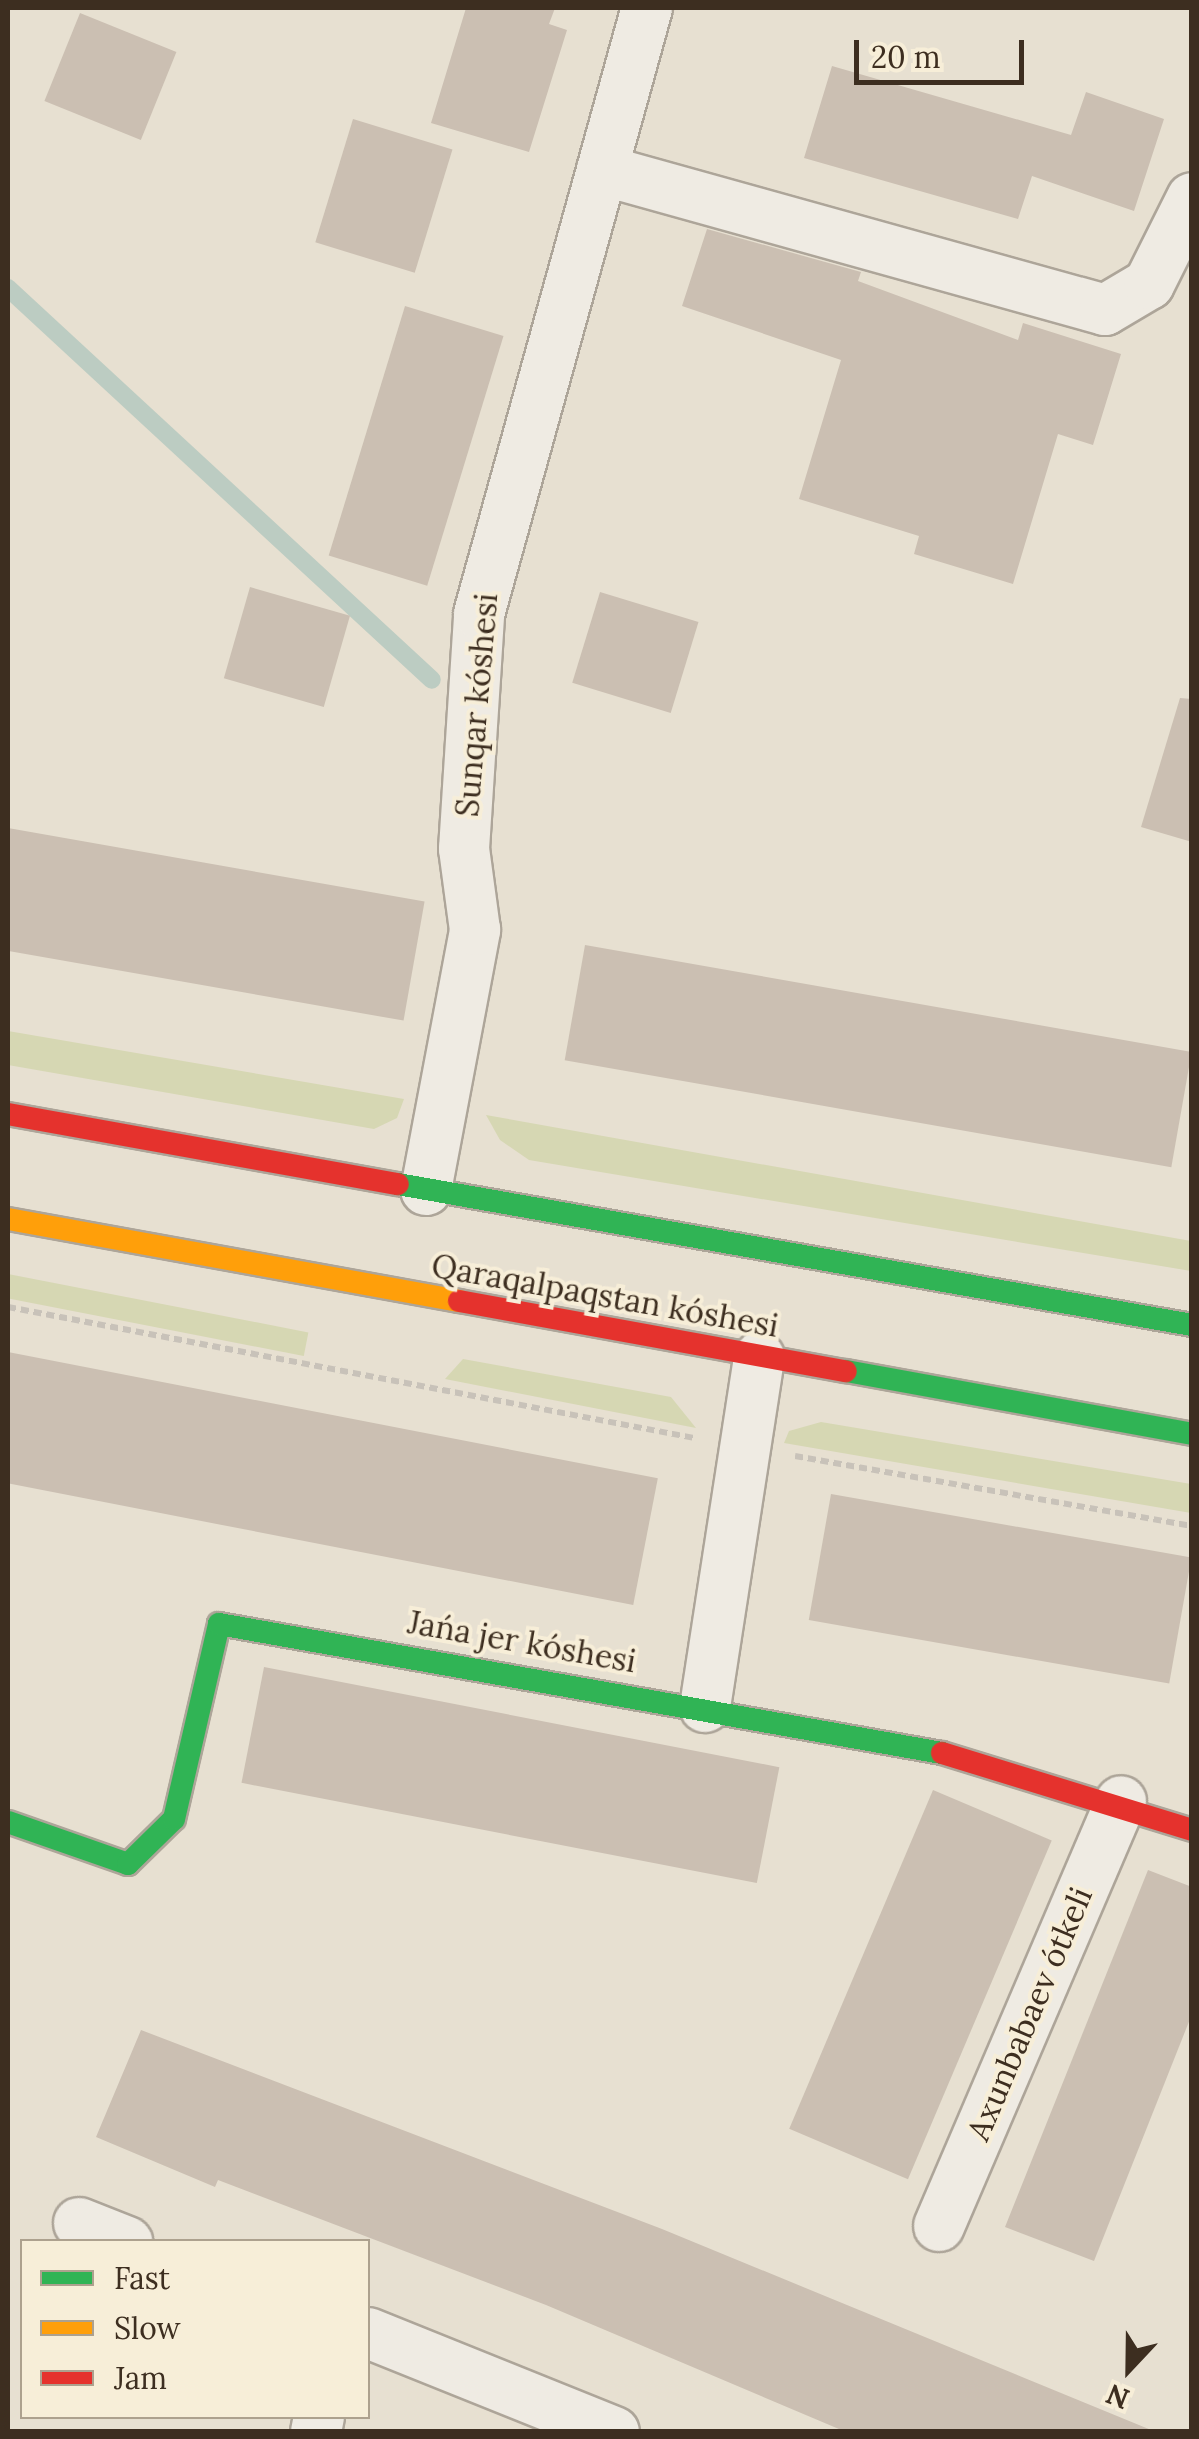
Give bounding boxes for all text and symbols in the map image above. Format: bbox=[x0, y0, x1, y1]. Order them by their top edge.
scale bar bbox=[859, 20, 1029, 82]
text: 20 m bbox=[871, 38, 940, 76]
street label: Sunqar kóshesi bbox=[448, 591, 506, 819]
street label: Qaraqalpaqstan kóshesi bbox=[429, 1247, 781, 1345]
street label: Jańa jer kóshesi bbox=[405, 1603, 639, 1681]
street label: Axunbabaev ótkeli bbox=[959, 1882, 1101, 2146]
legend bbox=[20, 2239, 370, 2419]
text: Fast bbox=[114, 2259, 170, 2297]
text: Slow bbox=[114, 2309, 180, 2347]
north arrow bbox=[1079, 2319, 1179, 2419]
text: Jam bbox=[114, 2359, 167, 2397]
text: N bbox=[1101, 2376, 1135, 2418]

